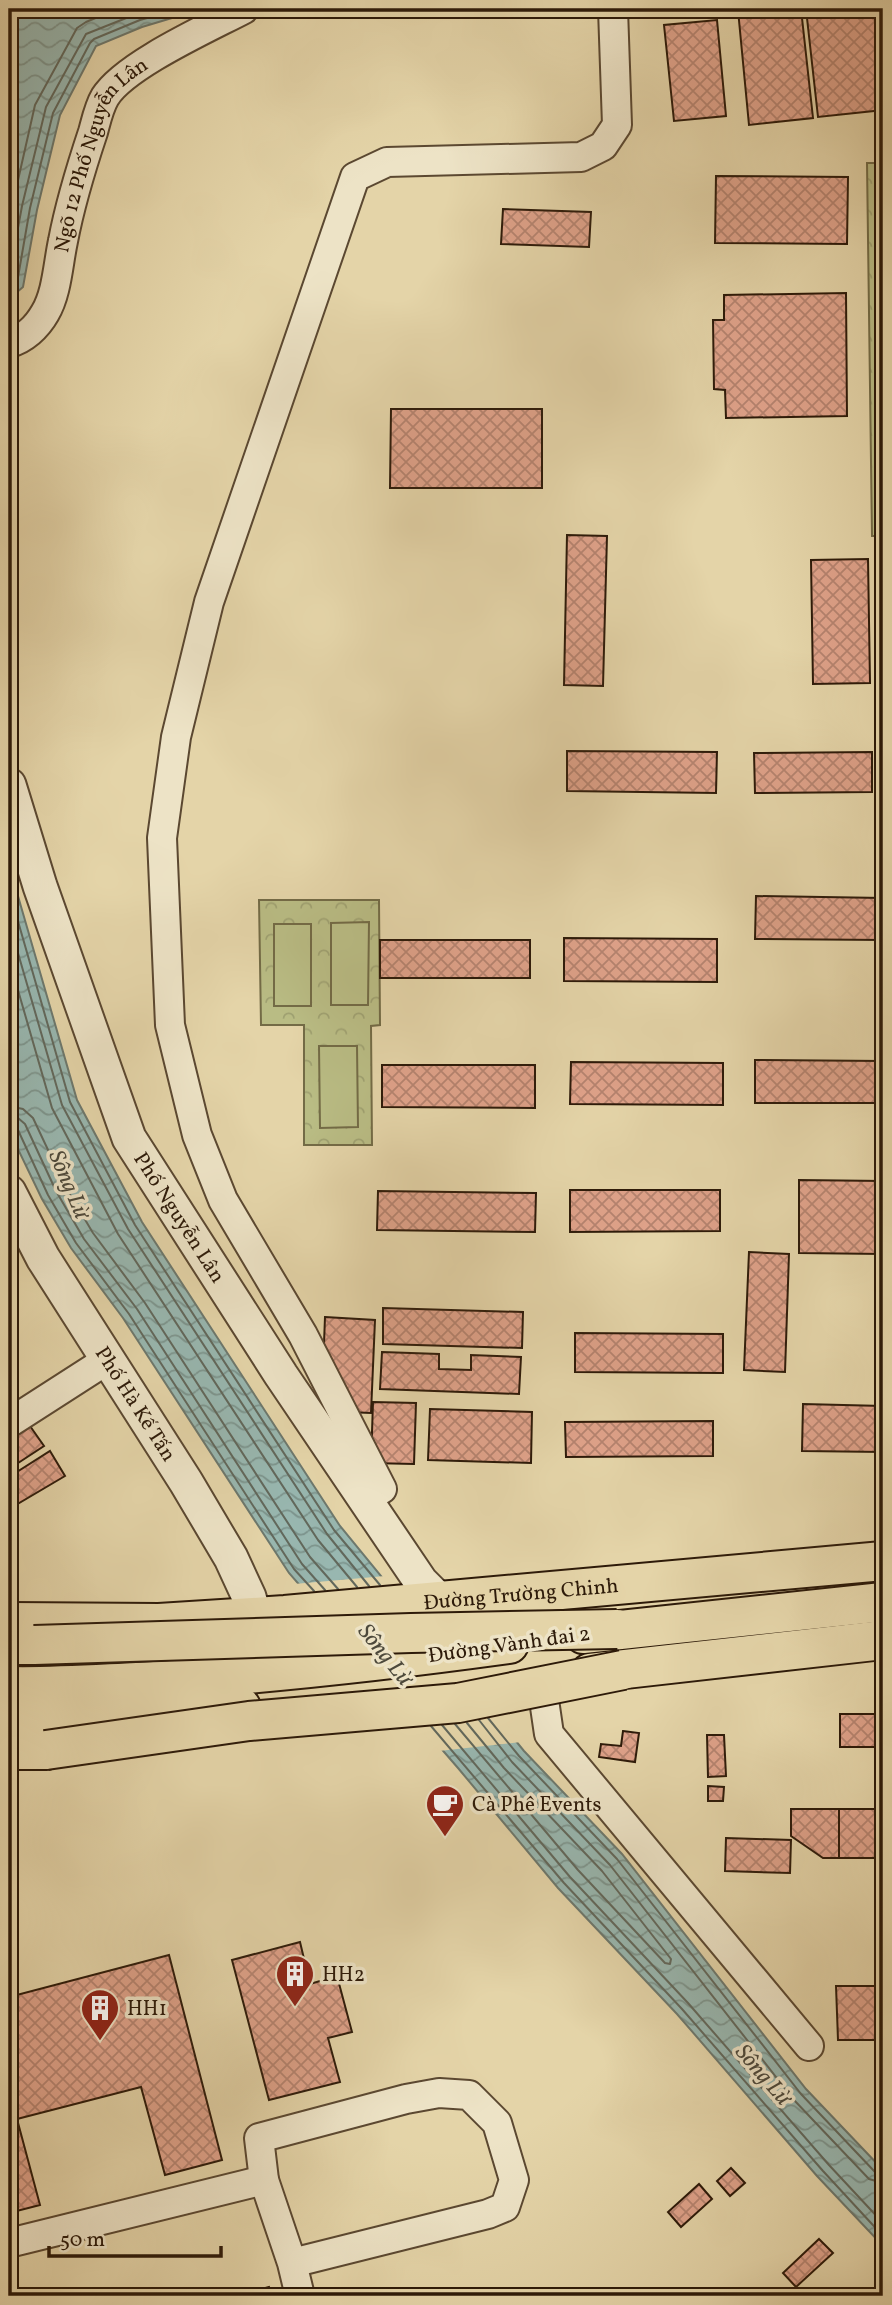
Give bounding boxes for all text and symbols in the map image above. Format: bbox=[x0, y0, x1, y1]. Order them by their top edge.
street label: Ngõ 12 Phố Nguyễn Lân bbox=[48, 51, 154, 255]
water label: Sông Lừ bbox=[39, 1146, 98, 1226]
street label: Phố Nguyễn Lân bbox=[126, 1147, 231, 1289]
street label: Phố Hà Kế Tấn bbox=[87, 1341, 182, 1468]
street label: Đường Trường Chinh bbox=[422, 1572, 620, 1618]
water label: Sông Lừ bbox=[350, 1617, 421, 1695]
street label: Đường Vành đai 2 bbox=[426, 1620, 592, 1671]
cafe icon: Cà Phê Events bbox=[424, 1783, 466, 1838]
place label: Cà Phê Events bbox=[472, 1791, 602, 1820]
building icon: HH2 bbox=[274, 1953, 316, 2008]
place label: HH2 bbox=[322, 1961, 365, 1990]
building icon: HH1 bbox=[79, 1987, 121, 2042]
place label: HH1 bbox=[127, 1995, 167, 2024]
water label: Sông Lừ bbox=[727, 2038, 800, 2115]
scale bar bbox=[49, 2214, 220, 2258]
text: 50 m bbox=[60, 2226, 105, 2255]

